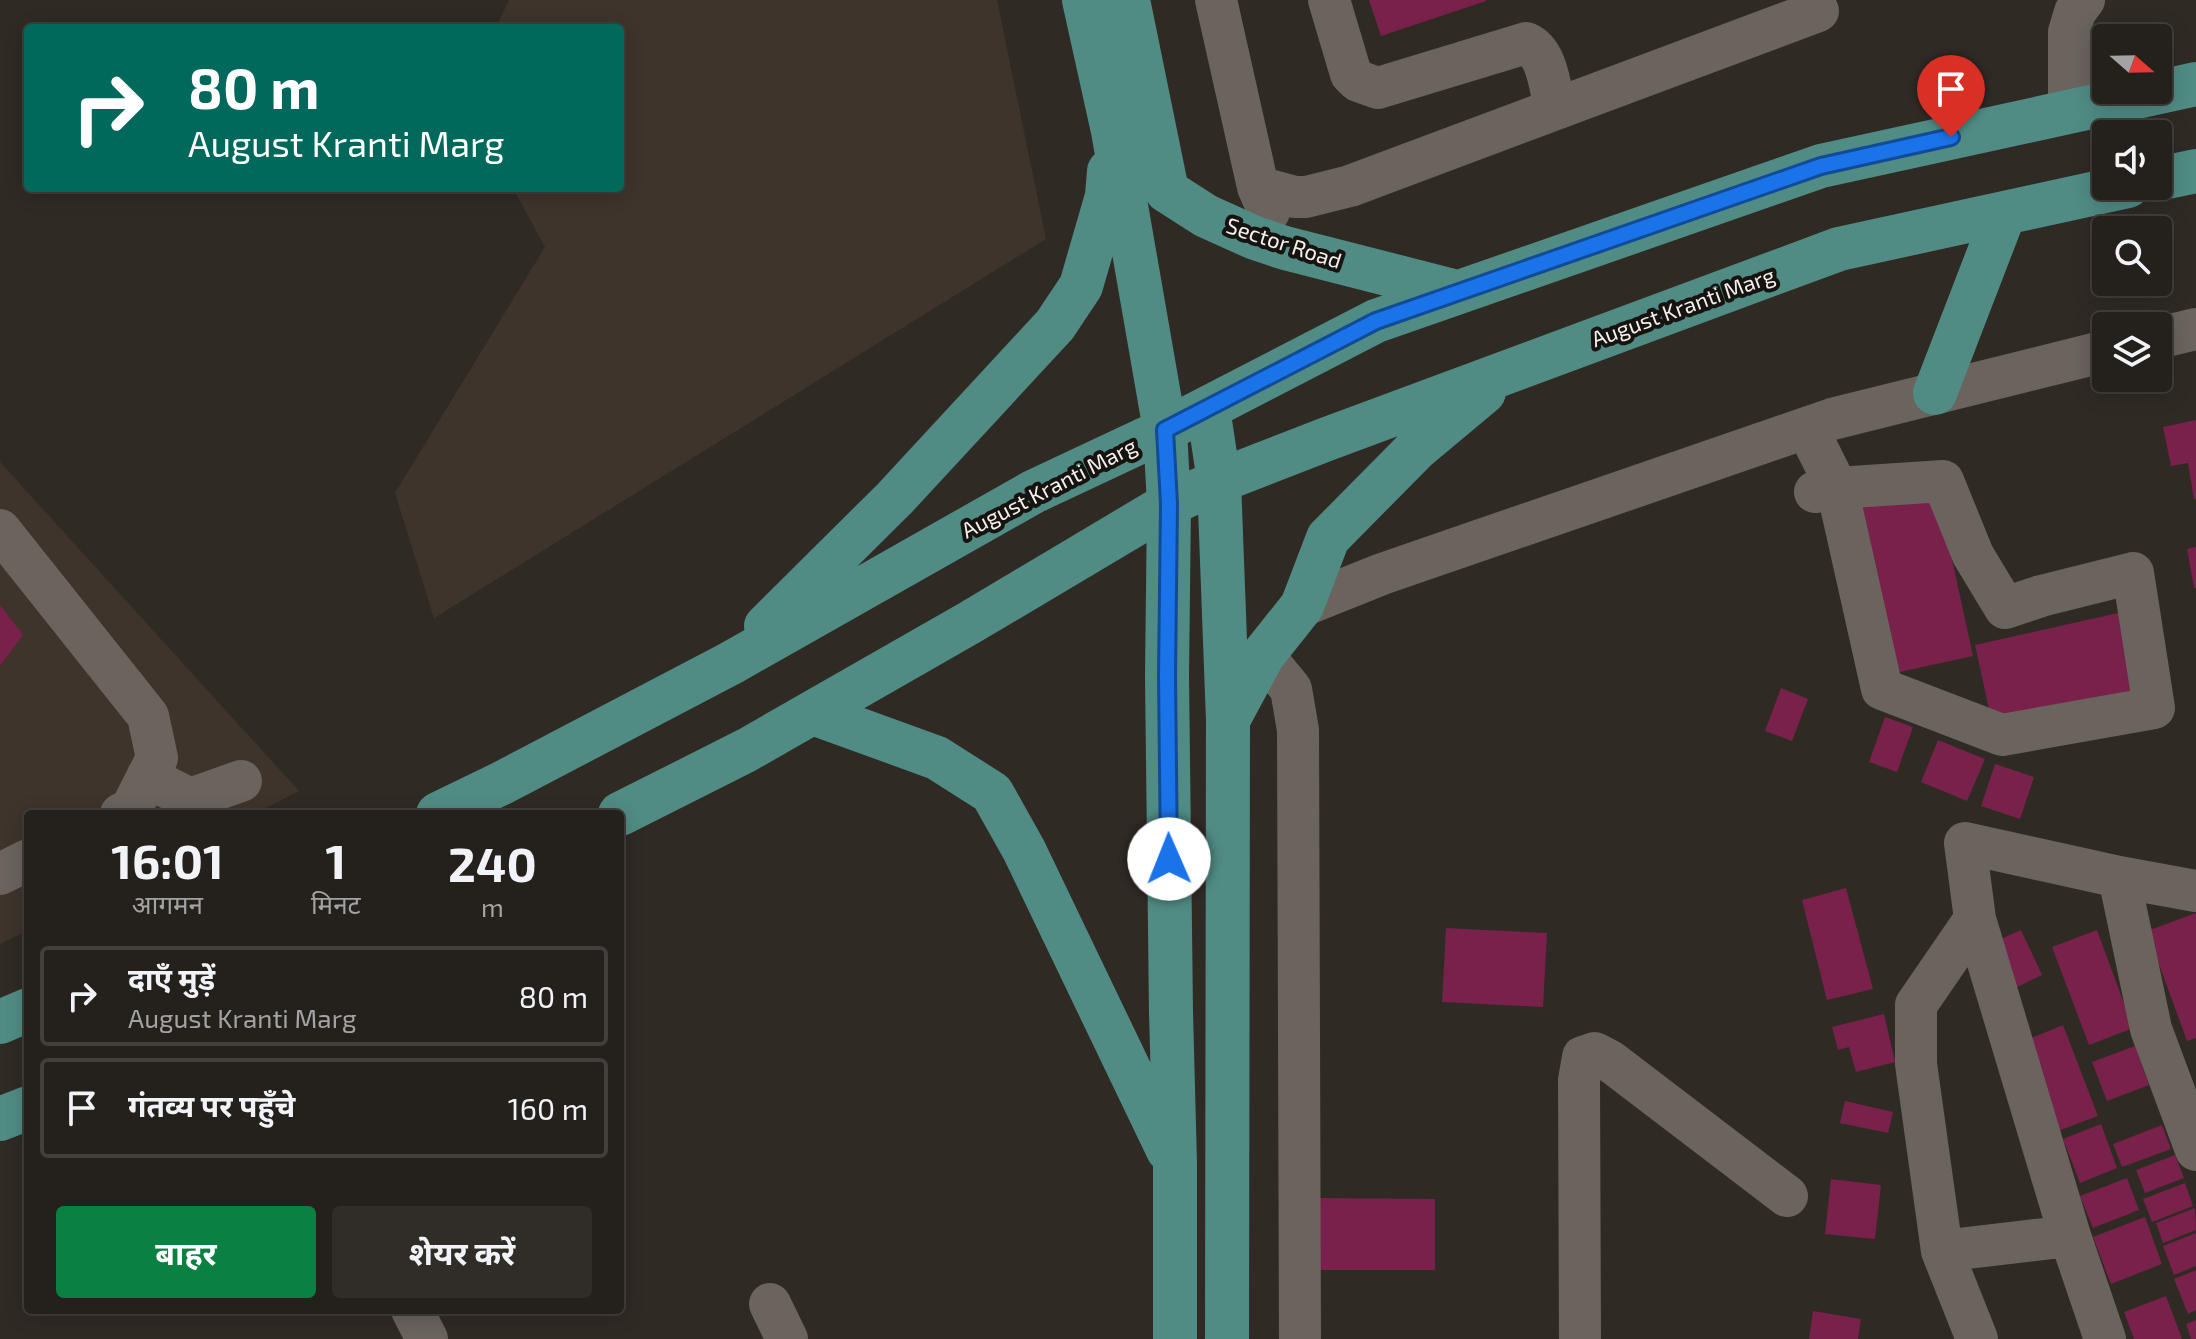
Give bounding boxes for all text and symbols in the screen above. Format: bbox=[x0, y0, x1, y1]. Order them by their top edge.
north arrow bbox=[2092, 24, 2172, 104]
map controls bbox=[2092, 24, 2172, 392]
text: 80 m bbox=[188, 53, 320, 120]
pin bbox=[1917, 55, 1985, 137]
icon: right bbox=[56, 56, 160, 160]
icon: arrive bbox=[1929, 67, 1973, 111]
button: sound bbox=[2092, 120, 2172, 200]
text: August Kranti Marg bbox=[188, 121, 504, 164]
street label: Sector Road bbox=[1223, 211, 1345, 273]
button: search bbox=[2092, 216, 2172, 296]
street label: August Kranti Marg bbox=[1587, 261, 1778, 351]
button: layers bbox=[2092, 312, 2172, 392]
street label: August Kranti Marg bbox=[957, 432, 1141, 543]
position arrow bbox=[1127, 817, 1211, 901]
text: 16:01 bbox=[111, 831, 224, 889]
text: 1 bbox=[325, 831, 346, 889]
text: 240 bbox=[448, 834, 537, 892]
text: आगमन bbox=[132, 888, 203, 919]
text: मिनट bbox=[311, 888, 361, 919]
text: m bbox=[481, 891, 504, 922]
text: दाएँ मुड़ें bbox=[128, 960, 215, 996]
icon: right bbox=[60, 974, 104, 1018]
text: 80 m bbox=[519, 978, 588, 1014]
text: August Kranti Marg bbox=[128, 1002, 356, 1033]
icon: arrive bbox=[60, 1086, 104, 1130]
text: गंतव्य पर पहुँचे bbox=[128, 1087, 295, 1123]
text: 160 m bbox=[508, 1090, 588, 1126]
button: बाहर bbox=[56, 1206, 316, 1298]
button: शेयर करें bbox=[332, 1206, 592, 1298]

